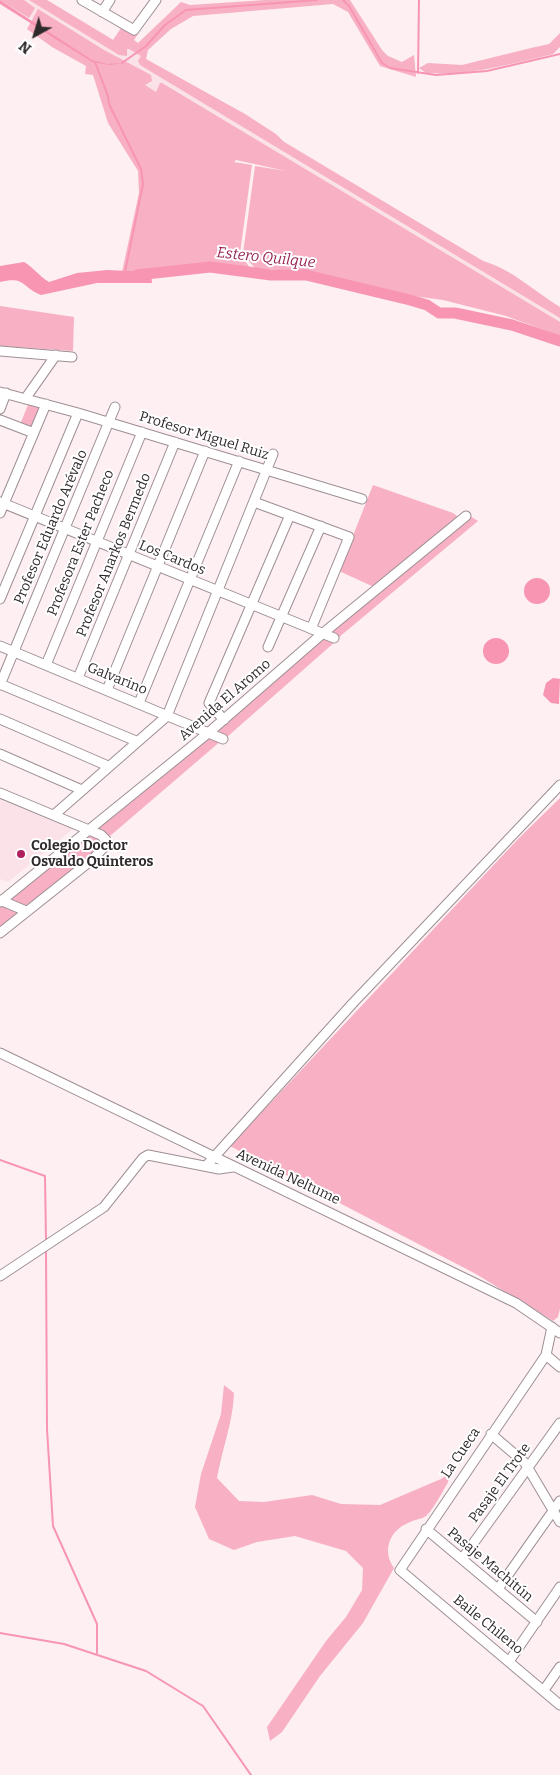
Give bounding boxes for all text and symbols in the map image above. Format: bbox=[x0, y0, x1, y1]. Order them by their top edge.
north arrow bbox=[10, 10, 60, 60]
text: N bbox=[16, 37, 35, 57]
water label: Estero Quilque bbox=[216, 244, 316, 272]
street label: Profesor Miguel Ruiz bbox=[137, 408, 271, 464]
street label: Profesor Eduardo Arévalo bbox=[11, 447, 91, 607]
street label: Profesora Ester Pacheco bbox=[44, 468, 118, 618]
street label: Profesor Anarkos Bermedo bbox=[73, 471, 155, 639]
street label: Los Cardos bbox=[136, 537, 208, 579]
street label: Avenida El Aromo bbox=[176, 656, 274, 744]
street label: Galvarino bbox=[84, 659, 150, 699]
place label: Colegio Doctor Osvaldo Quinteros bbox=[31, 838, 153, 870]
marker: Colegio Doctor Osvaldo Quinteros bbox=[15, 848, 27, 860]
street label: Avenida Neltume bbox=[233, 1146, 343, 1208]
street label: La Cueca bbox=[438, 1424, 484, 1482]
street label: Pasaje El Trote bbox=[466, 1440, 534, 1526]
street label: Pasaje Machitún bbox=[444, 1524, 536, 1606]
street label: Baile Chileno bbox=[450, 1592, 526, 1658]

